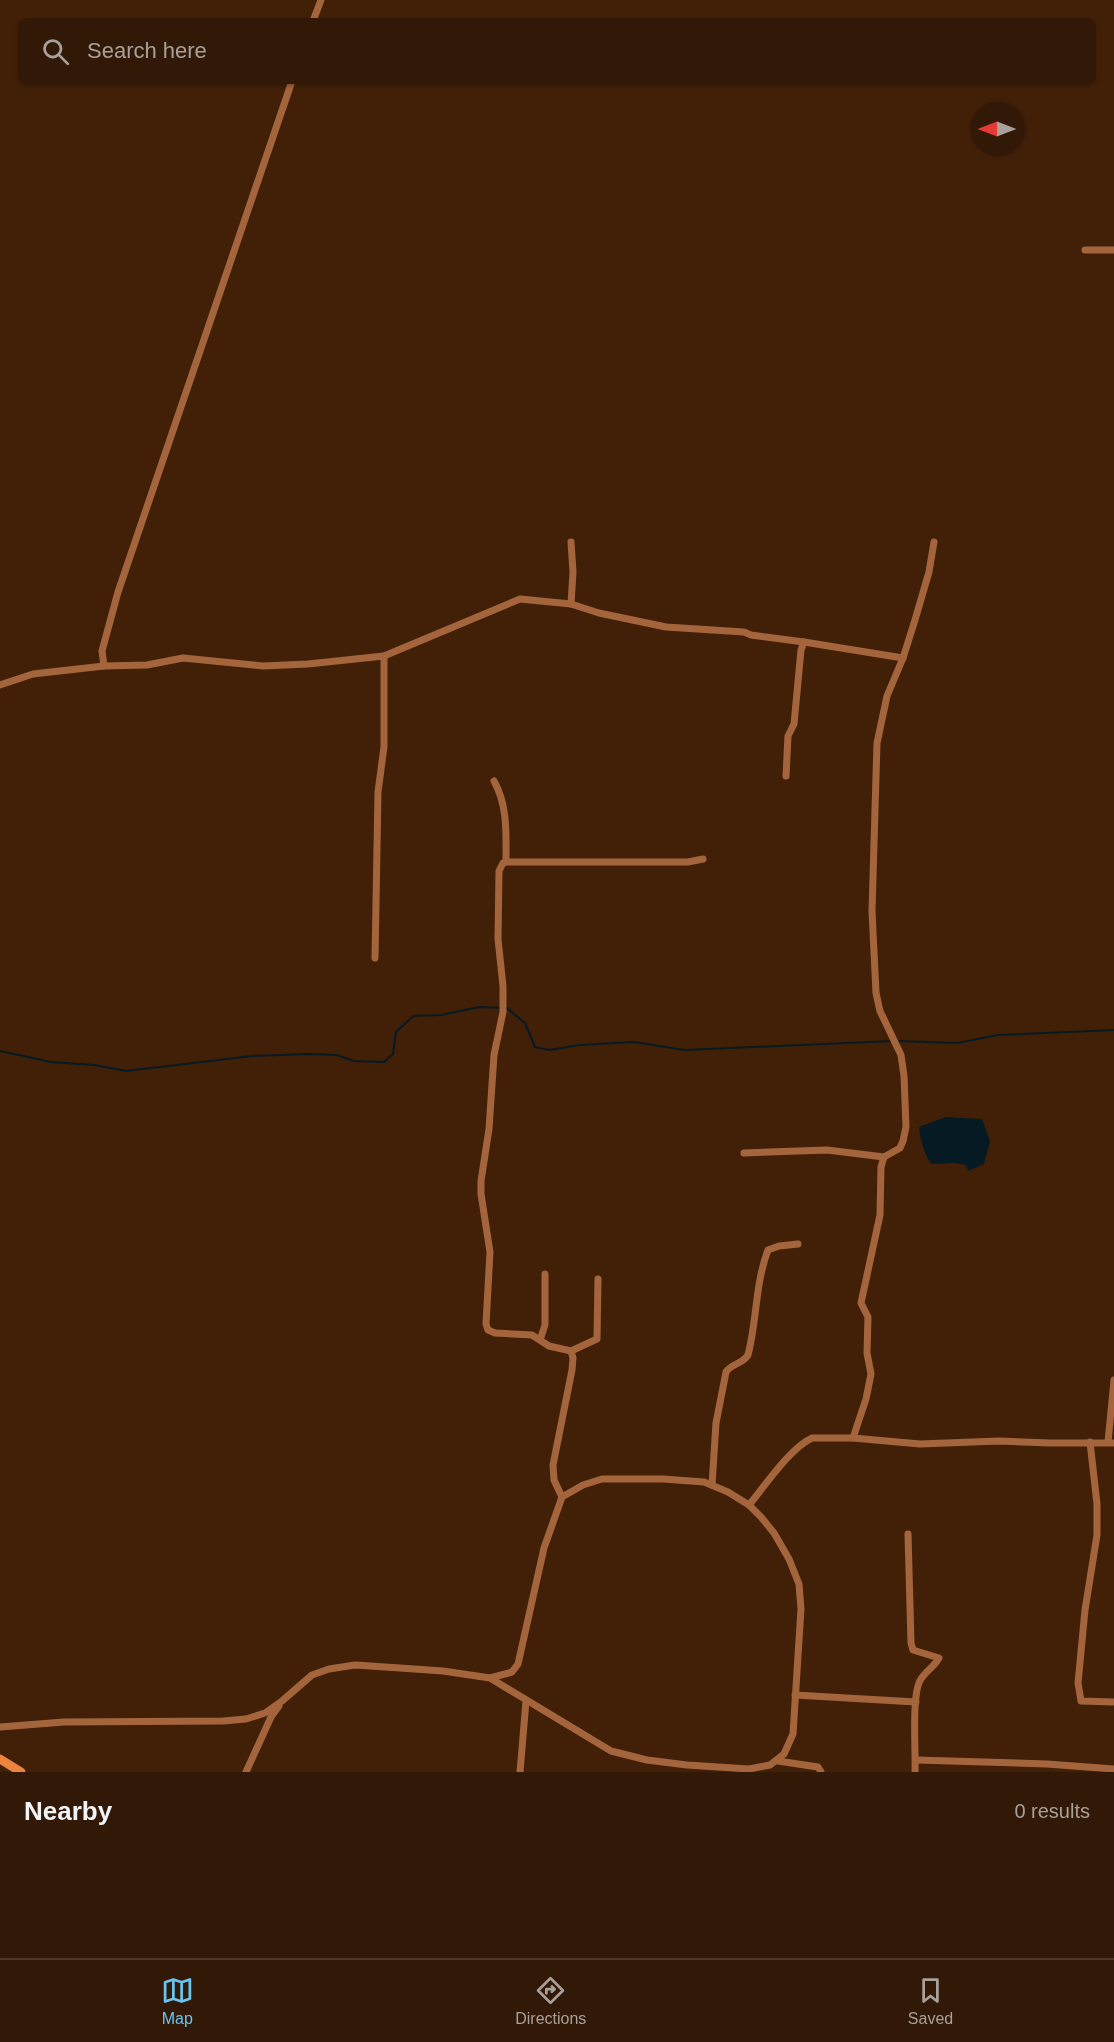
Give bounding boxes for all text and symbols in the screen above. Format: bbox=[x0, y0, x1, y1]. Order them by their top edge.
search box bbox=[18, 18, 1096, 84]
icon: search bbox=[39, 35, 72, 68]
text: Search here bbox=[87, 38, 207, 63]
north arrow bbox=[970, 102, 1024, 156]
text: Nearby bbox=[24, 1796, 112, 1826]
text: 0 results bbox=[1014, 1800, 1090, 1822]
tab: Map bbox=[161, 1974, 194, 2028]
tab: Directions bbox=[515, 1974, 586, 2028]
tab: Saved bbox=[908, 1974, 953, 2028]

